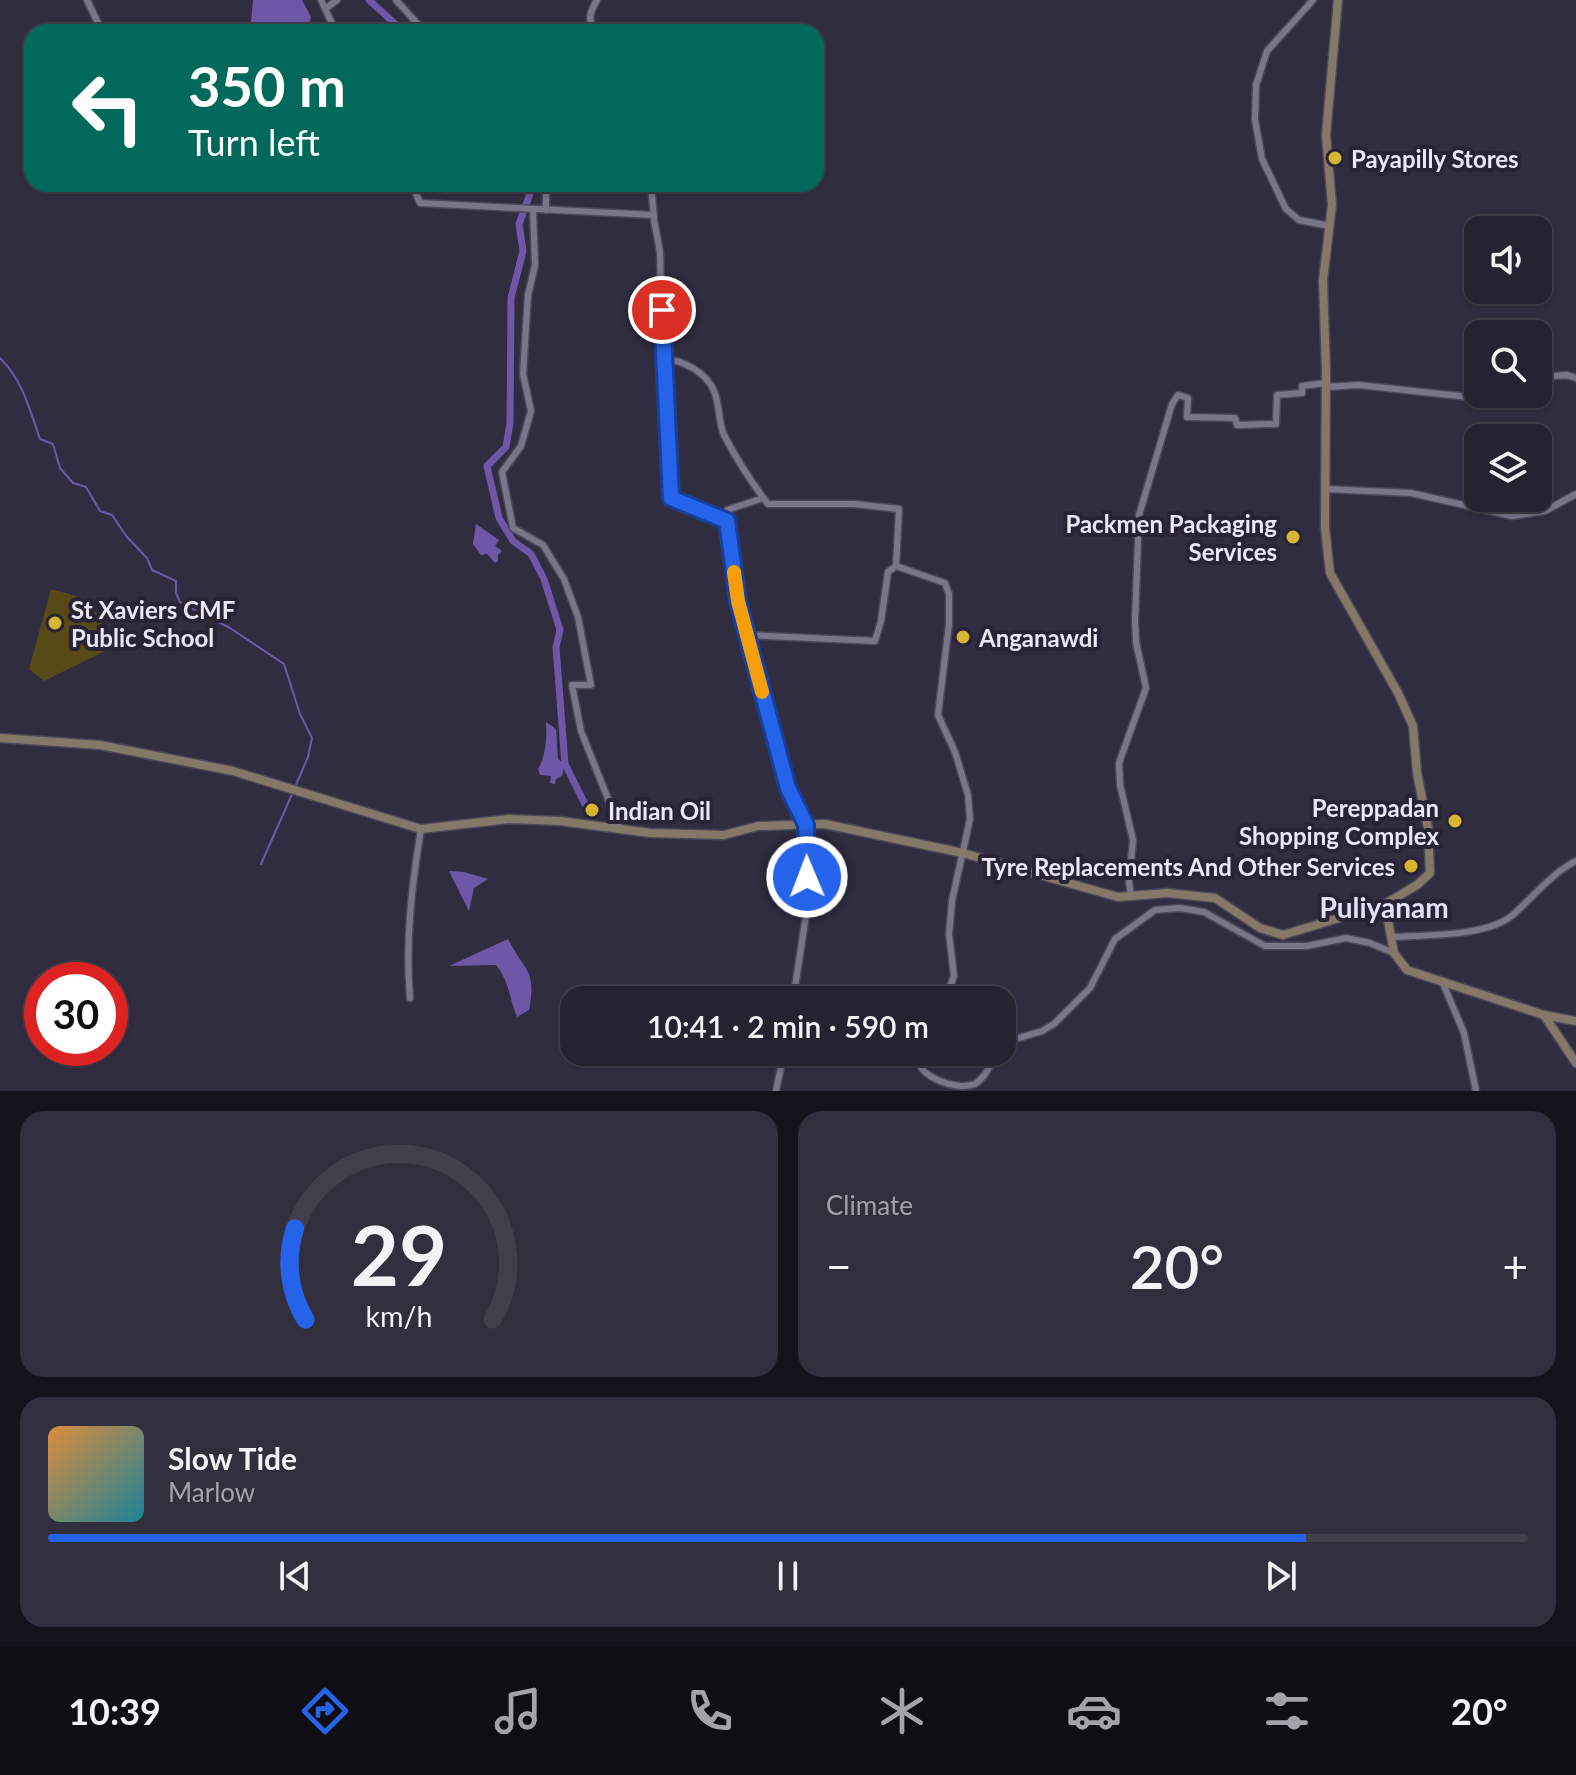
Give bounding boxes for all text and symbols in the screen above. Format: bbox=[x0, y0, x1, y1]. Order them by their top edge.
text: 350 m bbox=[188, 52, 346, 119]
icon: left bbox=[56, 56, 160, 160]
text: Turn left bbox=[188, 120, 320, 164]
place label: Payapilly Stores bbox=[1351, 144, 1519, 173]
marker: Payapilly Stores bbox=[1326, 149, 1344, 167]
map controls bbox=[1464, 216, 1552, 512]
button: sound bbox=[1464, 216, 1552, 304]
pin bbox=[628, 276, 696, 344]
icon: arrive bbox=[640, 288, 684, 332]
button: search bbox=[1464, 320, 1552, 408]
button: layers bbox=[1464, 424, 1552, 512]
place label: Packmen Packaging Services bbox=[1065, 509, 1277, 566]
marker: Packmen Packaging Services bbox=[1284, 528, 1302, 546]
place label: St Xaviers CMF Public School bbox=[71, 595, 235, 652]
marker: St Xaviers CMF Public School bbox=[46, 614, 64, 632]
place label: Anganawdi bbox=[978, 623, 1098, 652]
marker: Anganawdi bbox=[954, 628, 972, 646]
place label: Pereppadan Shopping Complex bbox=[1239, 793, 1439, 850]
place label: Indian Oil bbox=[608, 796, 711, 825]
marker: Indian Oil bbox=[583, 801, 601, 819]
marker: Pereppadan Shopping Complex bbox=[1446, 812, 1464, 830]
position arrow bbox=[765, 835, 849, 919]
place label: Tyre Replacements And Other Services bbox=[982, 852, 1395, 881]
marker: Tyre Replacements And Other Services bbox=[1402, 857, 1420, 875]
district label: Puliyanam bbox=[1319, 890, 1449, 924]
speed limit sign: 30 bbox=[24, 962, 128, 1066]
text: 10:41 · 2 min · 590 m bbox=[647, 1008, 929, 1044]
text: Climate bbox=[826, 1189, 913, 1221]
text: 29 bbox=[351, 1204, 447, 1304]
text: 20° bbox=[1130, 1230, 1224, 1302]
text: − bbox=[826, 1240, 852, 1292]
text: + bbox=[1502, 1240, 1528, 1292]
text: km/h bbox=[366, 1299, 432, 1333]
text: Slow Tide bbox=[168, 1440, 297, 1476]
text: Marlow bbox=[168, 1476, 255, 1508]
icon: previous bbox=[273, 1554, 317, 1598]
icon: pause bbox=[766, 1554, 810, 1598]
icon: next bbox=[1259, 1554, 1303, 1598]
icon: directions bbox=[297, 1683, 353, 1739]
icon: music bbox=[490, 1683, 546, 1739]
icon: phone bbox=[682, 1683, 738, 1739]
icon: climate bbox=[874, 1683, 930, 1739]
icon: car bbox=[1066, 1683, 1122, 1739]
icon: filters bbox=[1259, 1683, 1315, 1739]
text: 10:39 bbox=[68, 1689, 161, 1733]
text: 20° bbox=[1451, 1689, 1508, 1733]

